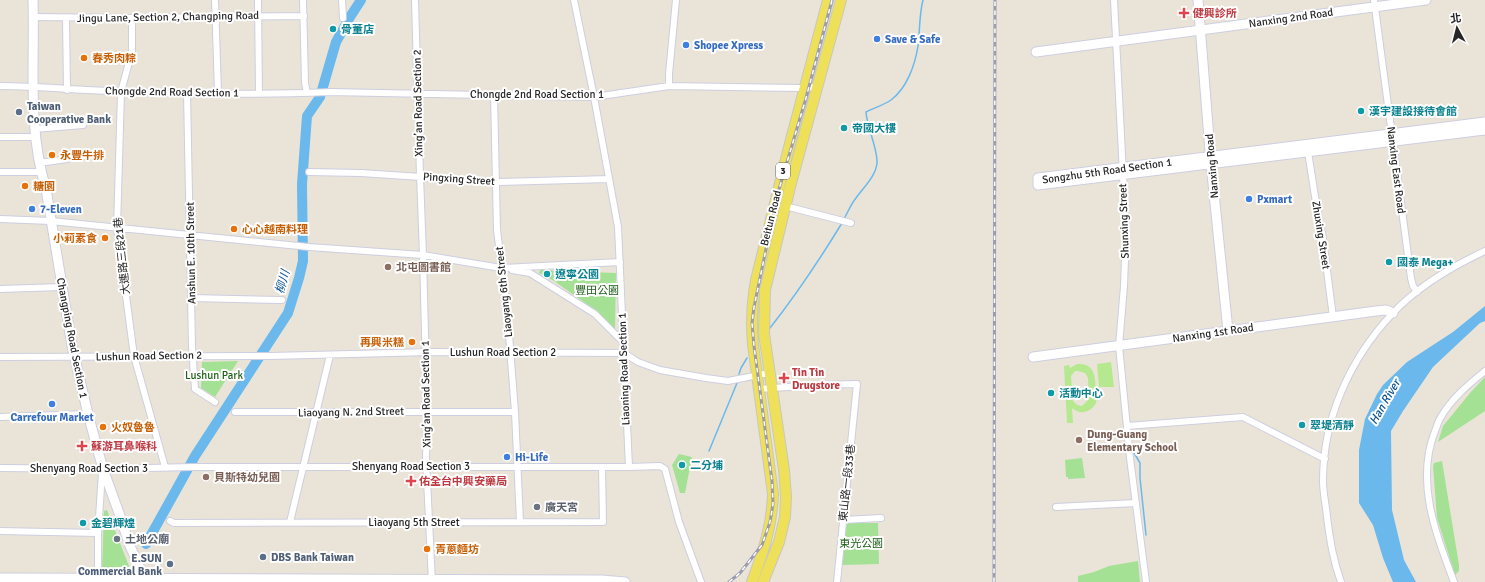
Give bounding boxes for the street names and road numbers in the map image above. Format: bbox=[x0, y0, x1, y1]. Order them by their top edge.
street label: Nanxing 2nd Road bbox=[1248, 6, 1334, 30]
street label: Jingu Lane, Section 2, Changping Road bbox=[77, 9, 259, 25]
street label: Xing’an Road Section 2 bbox=[411, 49, 425, 157]
street label: Chongde 2nd Road Section 1 bbox=[105, 84, 239, 100]
street label: Chongde 2nd Road Section 1 bbox=[470, 88, 604, 101]
street label: Nanxing East Road bbox=[1384, 126, 1408, 214]
street label: Nanxing Road bbox=[1203, 133, 1221, 199]
street label: Songzhu 5th Road Section 1 bbox=[1041, 155, 1173, 187]
road number: 3 bbox=[776, 163, 790, 179]
street label: Pingxing Street bbox=[423, 170, 496, 188]
street label: Shunxing Street bbox=[1116, 183, 1132, 259]
street label: Beitun Road bbox=[758, 189, 784, 247]
street label: Zhuxing Street bbox=[1309, 200, 1333, 270]
street label: Anshun E. 10th Street bbox=[184, 202, 198, 304]
street label: 大連路三段21巷 bbox=[111, 217, 133, 295]
street label: Liaoyang 6th Street bbox=[493, 246, 515, 338]
street label: Changping Road Section 1 bbox=[54, 276, 90, 400]
street label: Liaoning Road Section 1 bbox=[616, 312, 632, 426]
street label: Nanxing 1st Road bbox=[1172, 321, 1255, 345]
street label: Xing’an Road Section 1 bbox=[419, 340, 433, 448]
street label: Lushun Road Section 2 bbox=[450, 346, 556, 359]
street label: Lushun Road Section 2 bbox=[96, 349, 202, 363]
street label: Liaoyang N. 2nd Street bbox=[298, 405, 404, 419]
street label: 東山路一段33巷 bbox=[836, 444, 858, 522]
street label: Shenyang Road Section 3 bbox=[352, 460, 470, 473]
street label: Shenyang Road Section 3 bbox=[30, 462, 148, 475]
street label: Liaoyang 5th Street bbox=[368, 516, 460, 529]

